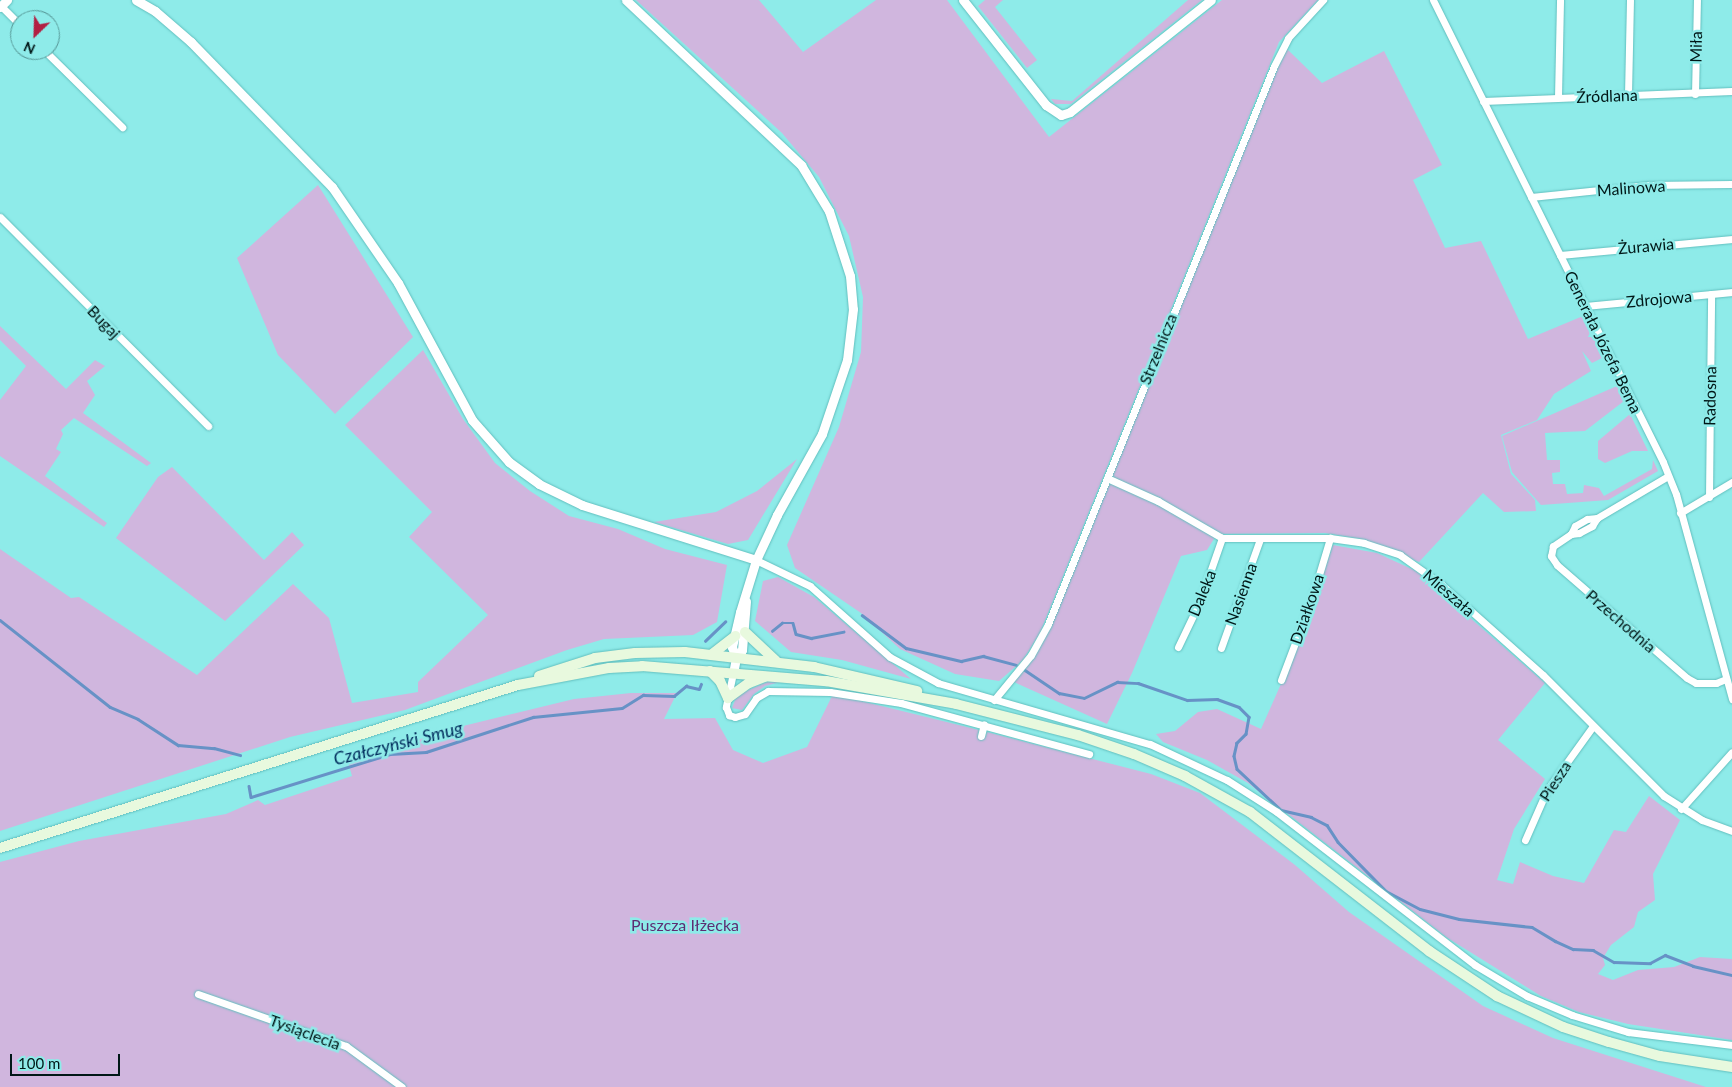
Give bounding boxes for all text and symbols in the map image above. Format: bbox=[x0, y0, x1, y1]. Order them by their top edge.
north arrow bbox=[10, 10, 60, 60]
street label: Miła bbox=[1686, 31, 1706, 63]
text: N bbox=[21, 38, 37, 58]
street label: Źródlana bbox=[1576, 85, 1638, 107]
street label: Malinowa bbox=[1596, 176, 1666, 200]
street label: Żurawia bbox=[1617, 234, 1675, 258]
street label: Generała Józefa Bema bbox=[1560, 268, 1646, 416]
street label: Zdrojowa bbox=[1625, 287, 1693, 311]
street label: Bugaj bbox=[83, 301, 125, 343]
street label: Strzelnicza bbox=[1135, 311, 1181, 387]
street label: Radosna bbox=[1700, 366, 1720, 426]
street label: Nasienna bbox=[1221, 560, 1261, 628]
street label: Mieszała bbox=[1419, 565, 1479, 621]
street label: Daleka bbox=[1184, 567, 1220, 619]
street label: Działkowa bbox=[1286, 571, 1328, 647]
street label: Przechodnia bbox=[1582, 586, 1660, 656]
water label: Czałczyński Smug bbox=[331, 716, 465, 770]
street label: Piesza bbox=[1535, 757, 1575, 805]
park label: Puszcza Iłżecka bbox=[631, 915, 739, 935]
street label: Tysiąclecia bbox=[267, 1010, 343, 1054]
scale bar bbox=[12, 1044, 122, 1076]
text: 100 m bbox=[18, 1054, 60, 1072]

